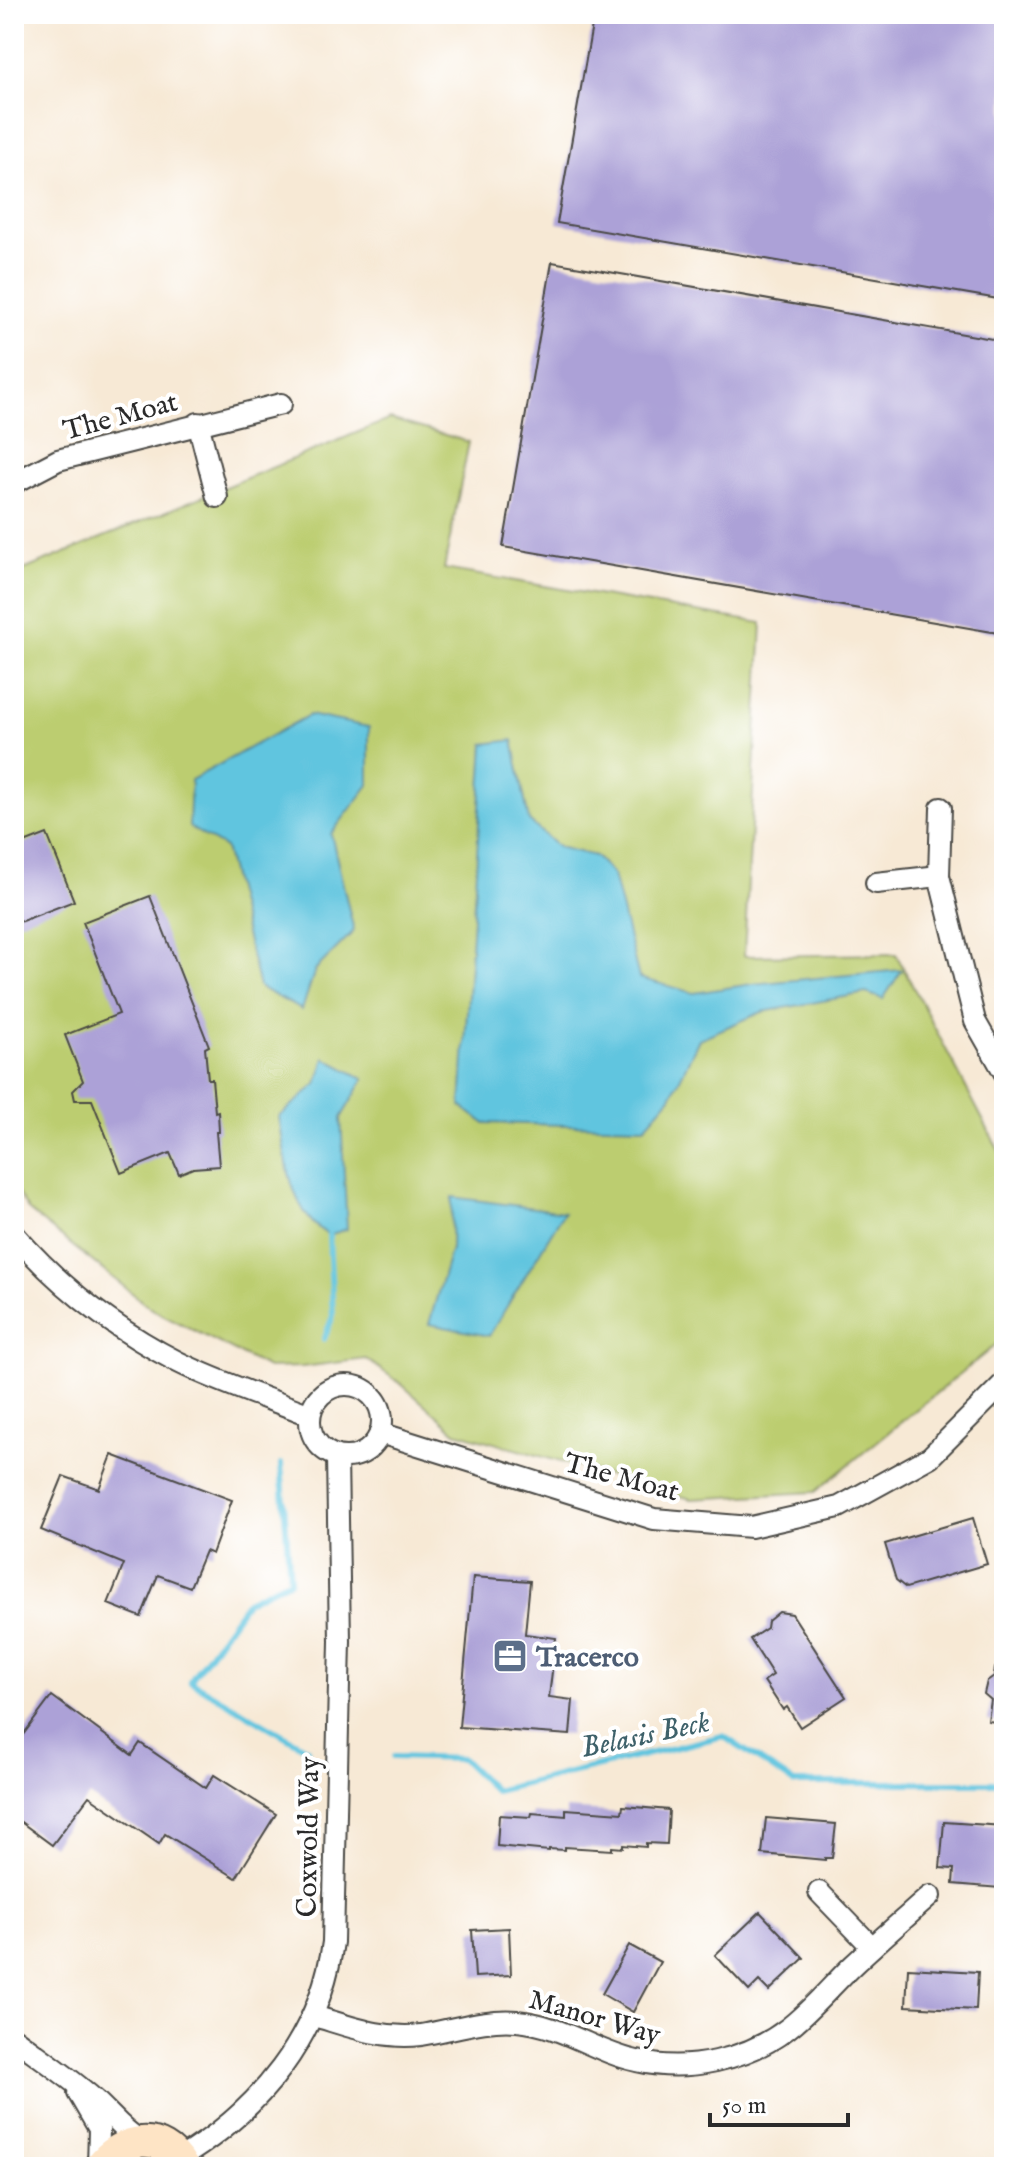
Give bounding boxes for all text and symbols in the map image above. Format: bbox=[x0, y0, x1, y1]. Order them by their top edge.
street label: The Moat bbox=[60, 385, 182, 449]
street label: The Moat bbox=[560, 1446, 683, 1511]
office icon: Tracerco bbox=[491, 1637, 529, 1675]
place label: Tracerco bbox=[535, 1641, 639, 1676]
water label: Belasis Beck bbox=[578, 1704, 713, 1768]
street label: Coxwold Way bbox=[291, 1756, 328, 1918]
street label: Manor Way bbox=[524, 1983, 664, 2054]
scale bar bbox=[710, 2077, 848, 2127]
text: 50 m bbox=[722, 2091, 766, 2122]

